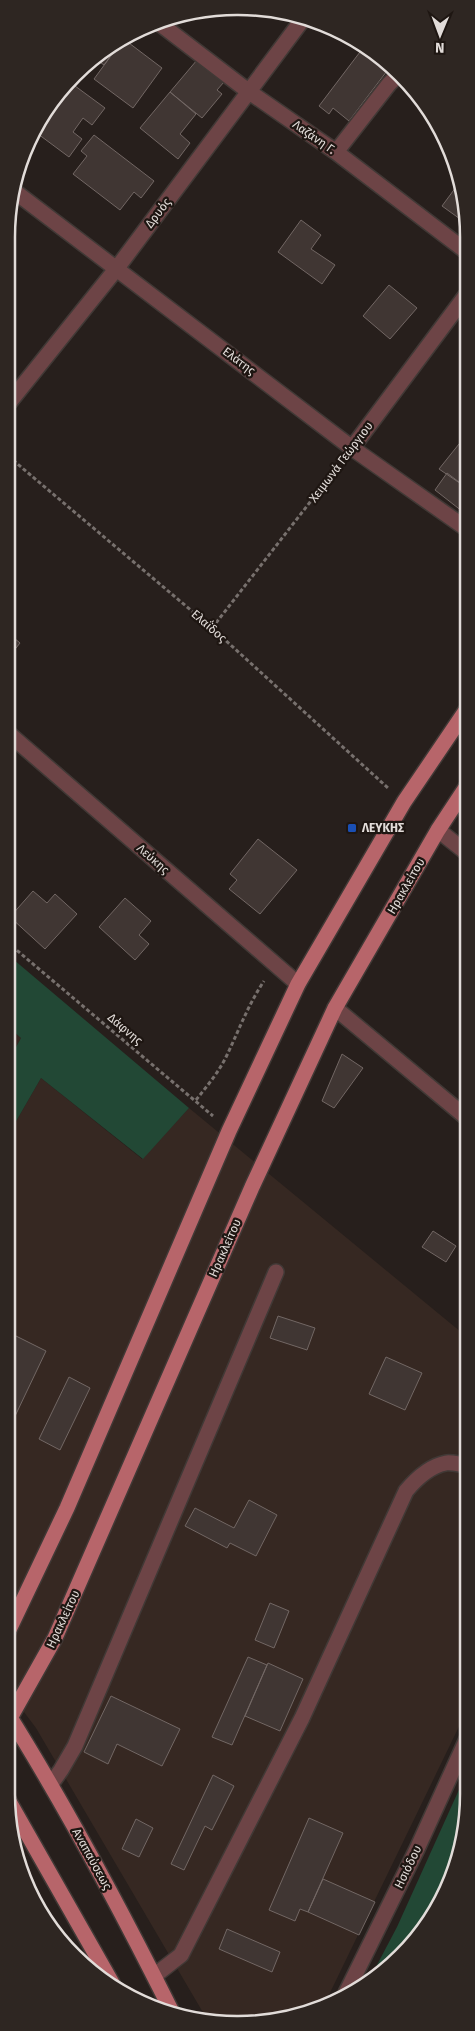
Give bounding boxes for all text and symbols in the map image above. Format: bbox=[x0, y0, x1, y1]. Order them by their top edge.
north arrow bbox=[415, 10, 465, 60]
text: N bbox=[435, 39, 445, 56]
street label: Λαζάνη Γ. bbox=[290, 117, 338, 157]
street label: Δρυός bbox=[142, 195, 174, 231]
street label: Ελάτης bbox=[220, 344, 258, 378]
street label: Χειμωνά Γεώργιου bbox=[306, 419, 376, 505]
street label: Ελαΐδος bbox=[188, 605, 231, 645]
place label: ΛΕΥΚΗΣ bbox=[361, 821, 404, 835]
marker: ΛΕΥΚΗΣ bbox=[346, 822, 358, 834]
street label: Λεύκης bbox=[134, 841, 172, 877]
street label: Ηρακλείτου bbox=[384, 855, 428, 917]
street label: Δάφνης bbox=[105, 1010, 146, 1048]
street label: Ηρακλείτου bbox=[206, 1217, 244, 1279]
street label: Ηρακλείτου bbox=[43, 1588, 83, 1650]
street label: Αναπαύσεως bbox=[69, 1826, 115, 1892]
street label: Ησιόδου bbox=[392, 1843, 425, 1891]

